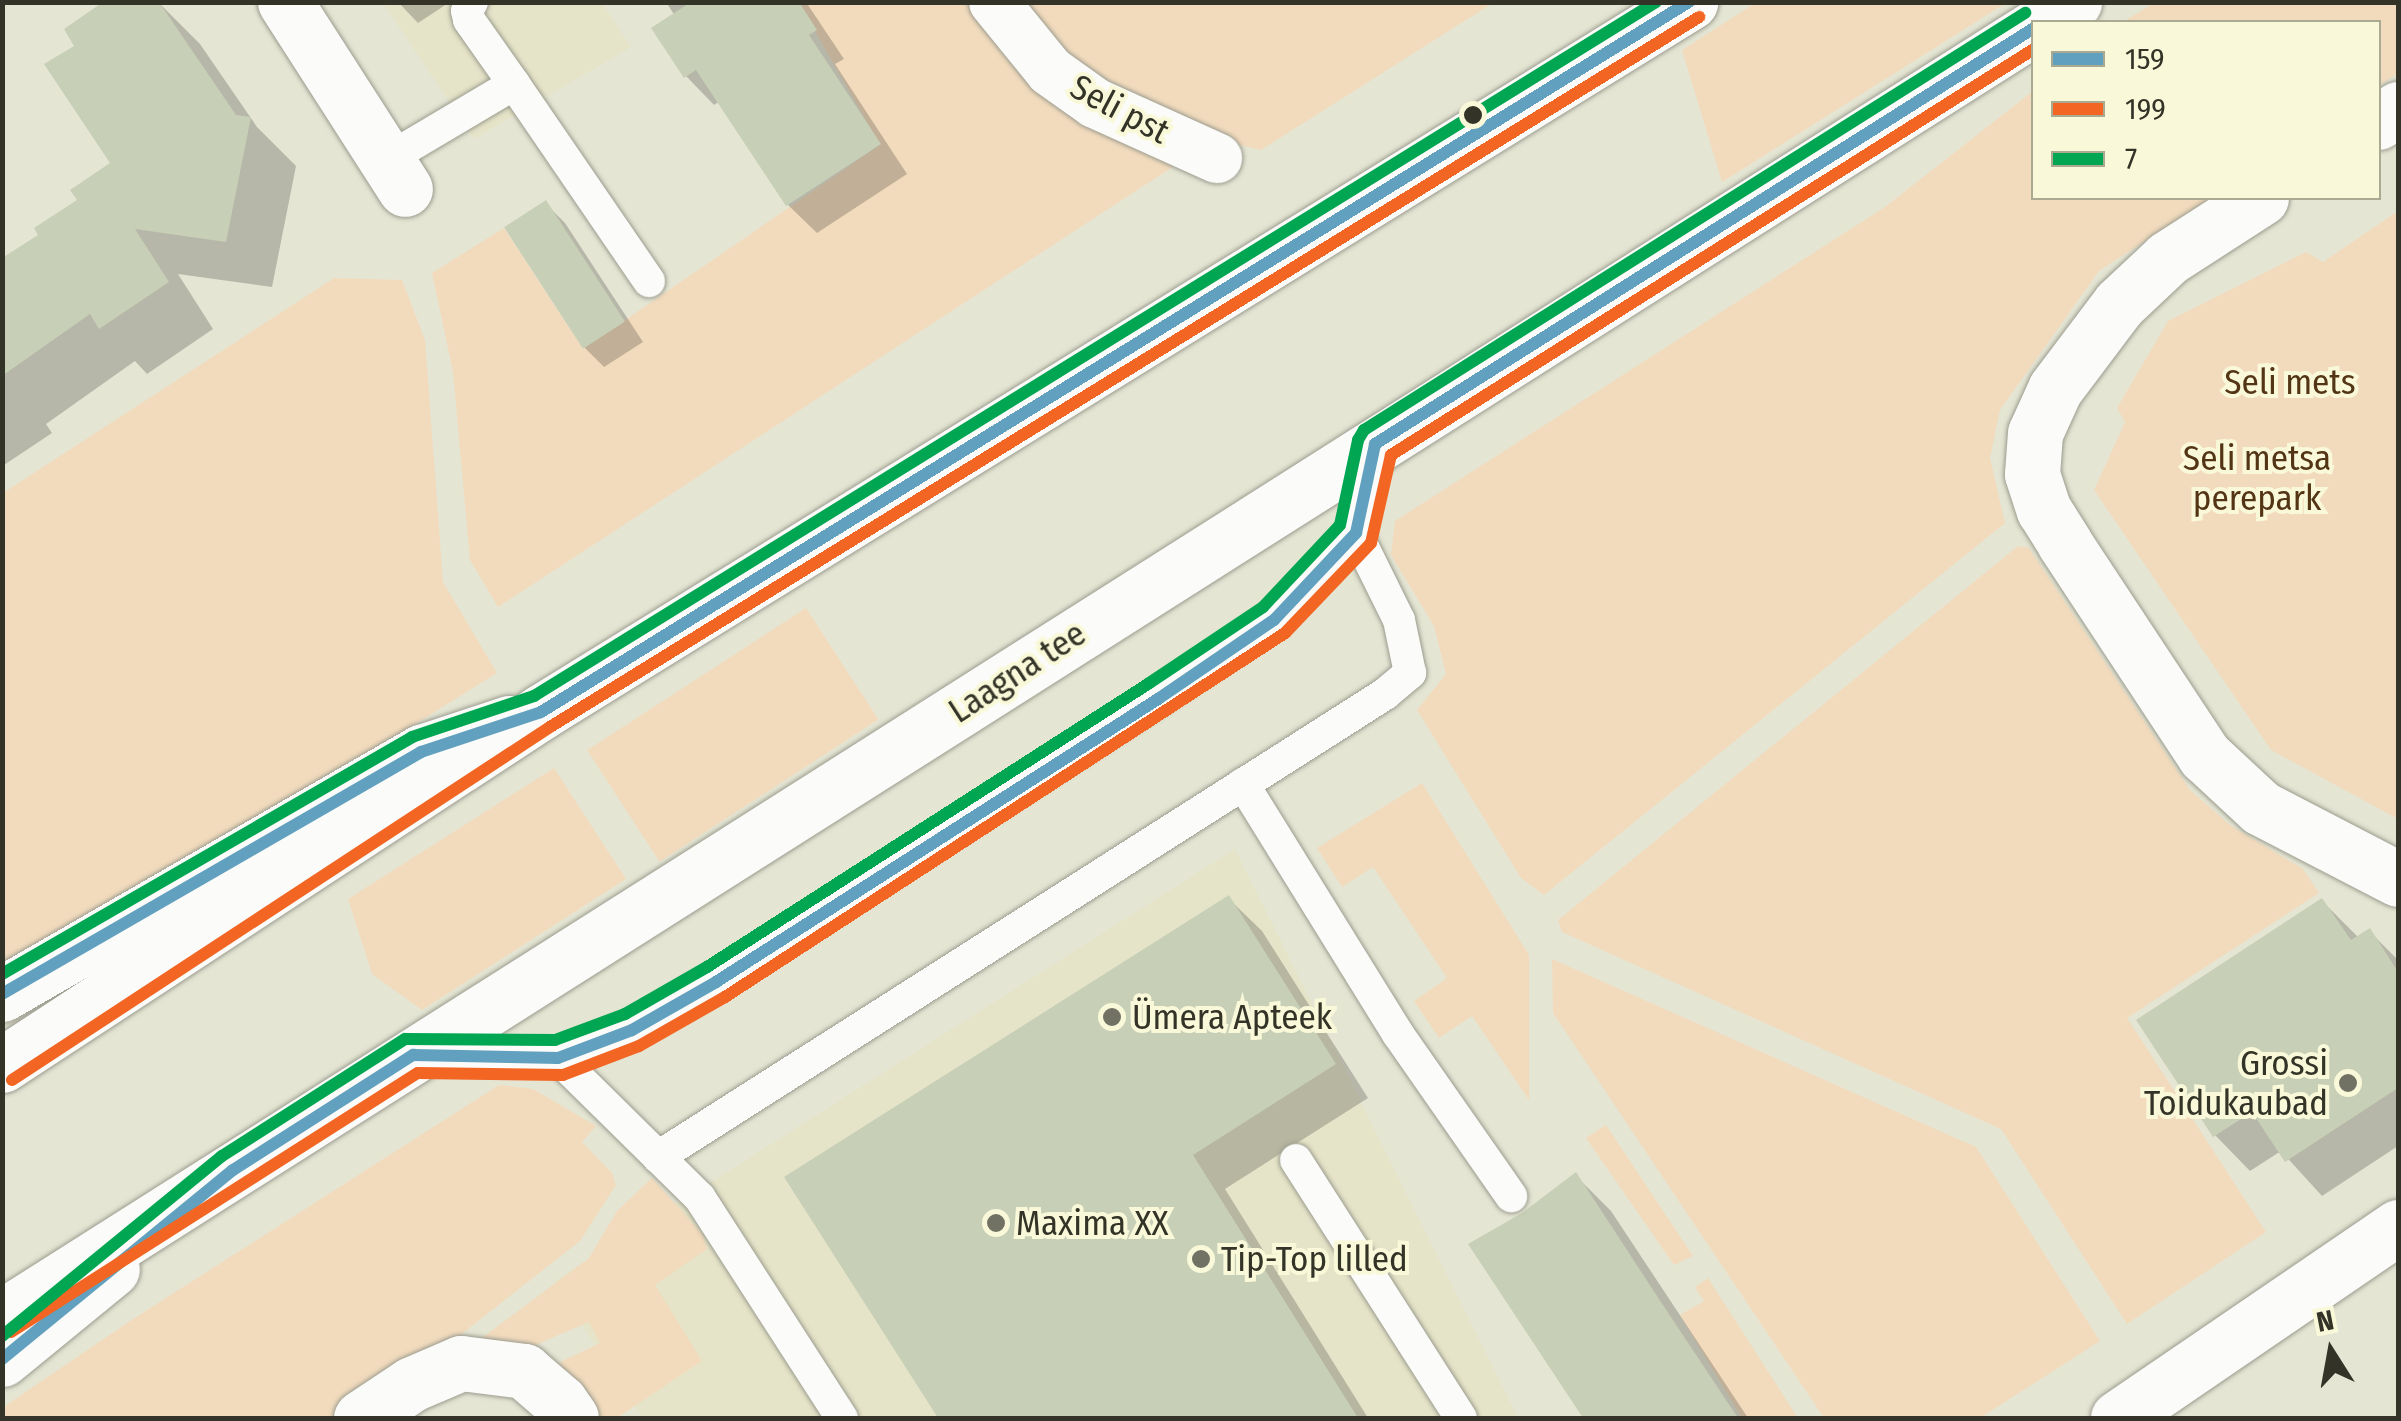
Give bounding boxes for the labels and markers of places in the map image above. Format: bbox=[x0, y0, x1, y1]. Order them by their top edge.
unlabelled marker bbox=[1463, 105, 1483, 125]
place label: Ümera Apteek bbox=[1132, 996, 1332, 1038]
marker: Ümera Apteek bbox=[1101, 1006, 1123, 1028]
place label: Grossi Toidukaubad bbox=[2144, 1042, 2328, 1124]
marker: Grossi Toidukaubad bbox=[2337, 1072, 2359, 1094]
place label: Maxima XX bbox=[1016, 1202, 1169, 1244]
marker: Maxima XX bbox=[985, 1212, 1007, 1234]
place label: Tip-Top lilled bbox=[1221, 1238, 1408, 1280]
marker: Tip-Top lilled bbox=[1190, 1248, 1212, 1270]

